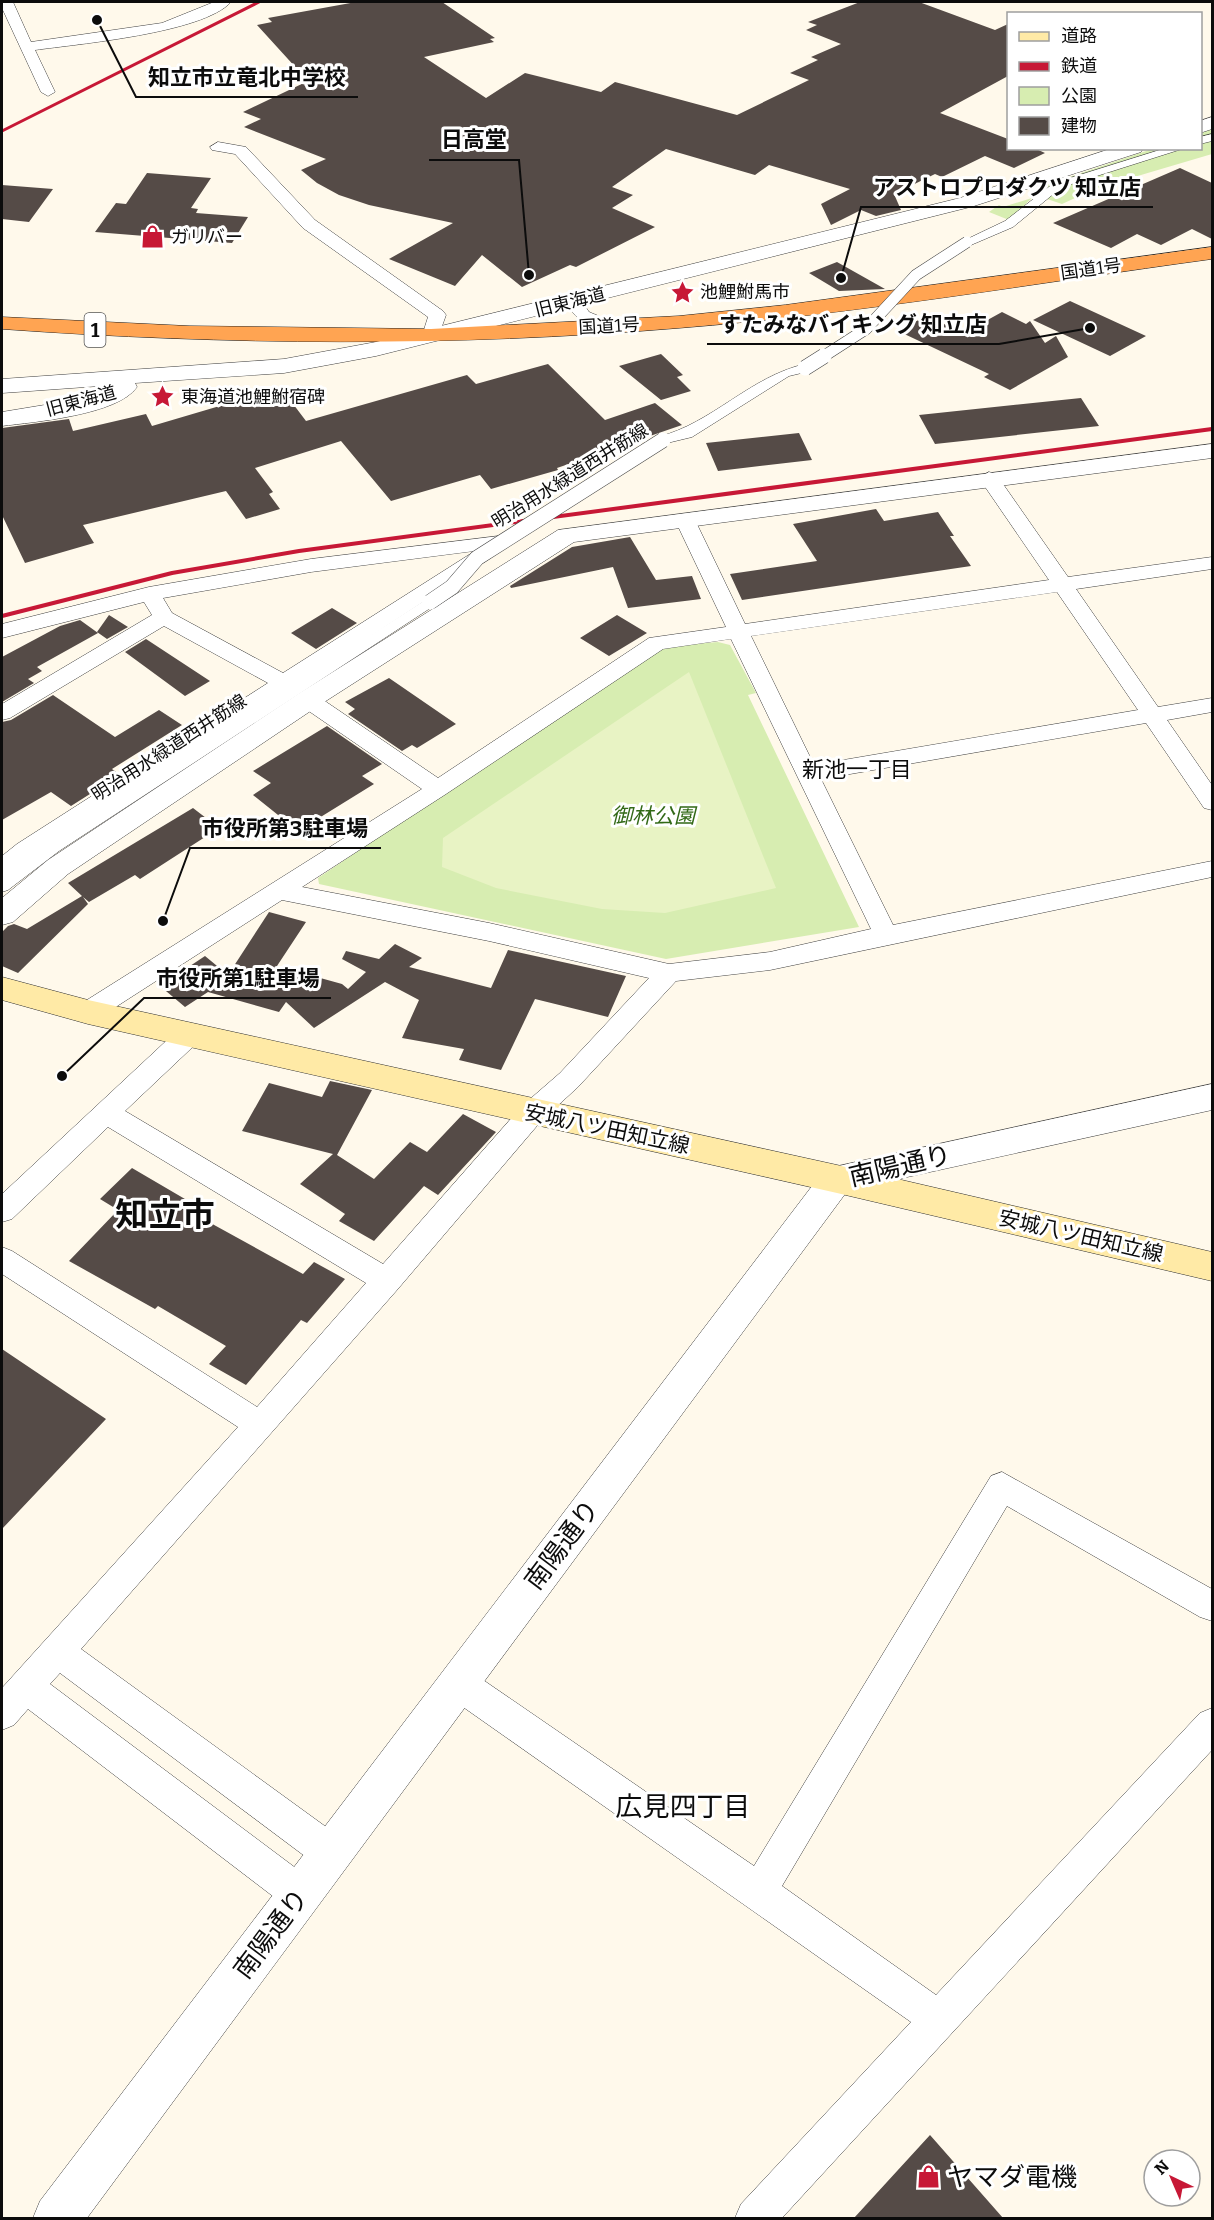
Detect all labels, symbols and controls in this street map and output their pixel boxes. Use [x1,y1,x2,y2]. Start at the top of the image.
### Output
legend [1007,12,1202,150]
text: 道路 [1061,25,1097,47]
text: 鉄道 [1061,55,1097,77]
callout: 知立市立竜北中学校 [136,57,358,97]
text: 知立市立竜北中学校 [148,64,346,91]
text: 公園 [1061,85,1097,107]
text: 建物 [1061,115,1097,137]
callout: 日高堂 [429,120,519,160]
text: 日高堂 [441,126,507,153]
callout: アストロプロダクツ 知立店 [861,167,1153,207]
text: アストロプロダクツ 知立店 [873,174,1141,201]
shop icon: ガリバー [140,224,166,250]
place label: ガリバー [171,226,243,248]
street label: 国道1号 [1059,254,1123,284]
place icon: 池鯉鮒馬市 [669,279,695,305]
place label: 池鯉鮒馬市 [700,281,790,303]
street label: 旧東海道 [532,283,608,321]
callout: すたみなバイキング 知立店 [707,304,999,344]
text: すたみなバイキング 知立店 [719,311,987,338]
road number: 1 [84,313,106,347]
street label: 国道1号 [578,313,640,339]
street label: 旧東海道 [43,381,119,421]
place icon: 東海道池鯉鮒宿碑 [150,384,176,410]
place label: 東海道池鯉鮒宿碑 [181,386,325,408]
street label: 明治用水緑道西井筋線 [488,419,652,533]
street label: 明治用水緑道西井筋線 [88,690,250,806]
district label: 新池一丁目 [802,756,912,783]
park label: 御林公園 [611,803,698,829]
callout: 市役所第3駐車場 [190,808,381,848]
text: 市役所第3駐車場 [202,815,368,842]
callout: 市役所第1駐車場 [144,958,331,998]
text: 市役所第1駐車場 [156,965,320,992]
street label: 安城八ツ田知立線 [522,1099,692,1159]
street label: 南陽通り [846,1139,954,1193]
district label: 知立市 [116,1195,215,1235]
street label: 安城八ツ田知立線 [996,1204,1166,1268]
street label: 南陽通り [518,1494,606,1596]
district label: 広見四丁目 [616,1791,751,1823]
street label: 南陽通り [227,1883,315,1985]
north arrow [1142,2148,1202,2208]
text: N [1151,2156,1173,2179]
place label: ヤマダ電機 [947,2162,1077,2193]
shop icon: ヤマダ電機 [916,2164,942,2190]

